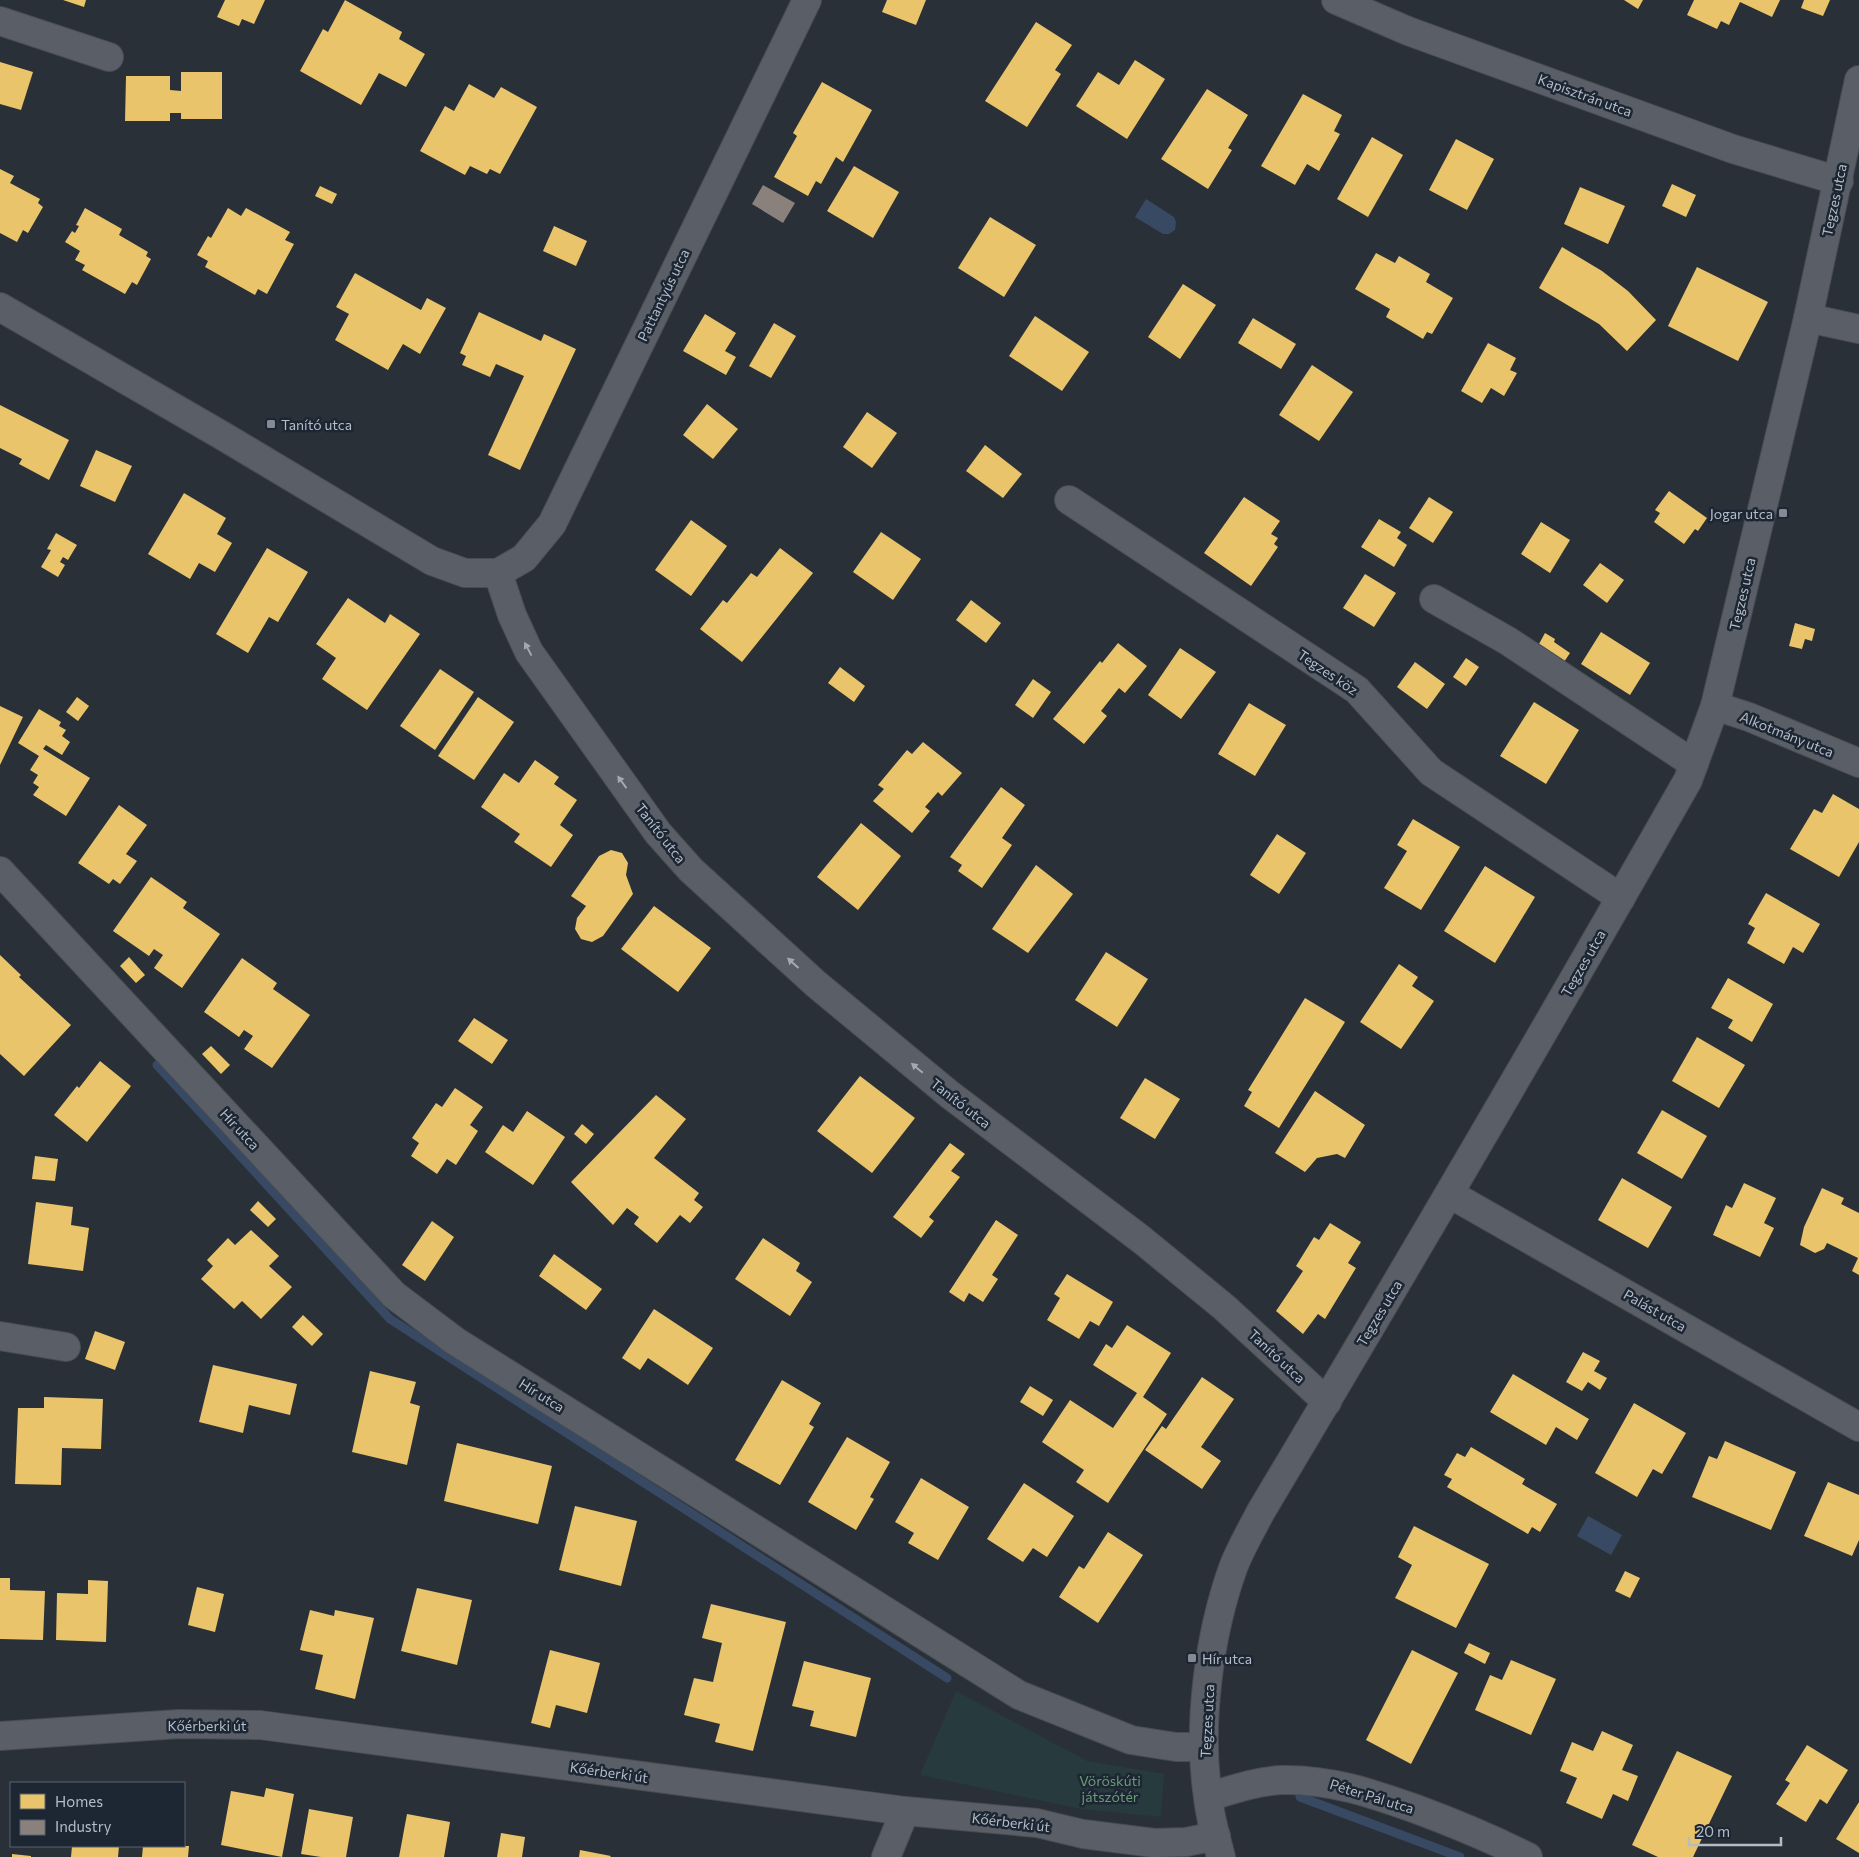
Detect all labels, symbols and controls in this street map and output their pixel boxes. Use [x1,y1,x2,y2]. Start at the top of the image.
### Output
street label: Kapisztrán utca [1536,70,1634,120]
street label: Tegzes utca [1818,162,1850,238]
street label: Pattantyús utca [633,246,693,344]
place label: Tanító utca [281,416,352,433]
marker: Tanító utca [265,418,277,430]
place label: Jogar utca [1710,505,1773,522]
marker: Jogar utca [1777,507,1789,519]
street label: Tegzes utca [1725,556,1759,632]
one-way arrow [524,642,532,656]
street label: Tegzes köz [1295,646,1361,698]
street label: Alkotmány utca [1738,707,1836,761]
one-way arrow [617,775,627,789]
street label: Tanító utca [632,800,690,866]
street label: Tegzes utca [1557,927,1609,999]
one-way arrow [787,957,799,969]
one-way arrow [910,1062,923,1073]
street label: Tanító utca [928,1074,994,1132]
street label: Hír utca [217,1105,263,1153]
street label: Tegzes utca [1353,1277,1405,1349]
street label: Palást utca [1621,1285,1689,1335]
street label: Tanító utca [1245,1326,1309,1386]
street label: Hír utca [516,1375,568,1415]
place label: Hír utca [1202,1650,1252,1667]
marker: Hír utca [1186,1652,1198,1664]
street label: Tegzes utca [1197,1684,1217,1758]
street label: Kőérberki út [168,1717,247,1734]
street label: Kőérberki út [569,1758,650,1786]
park label: Vöröskúti játszótér [1079,1772,1141,1805]
street label: Péter Pál utca [1328,1775,1416,1817]
legend [10,1782,185,1847]
text: Homes [55,1792,103,1810]
street label: Kőérberki út [971,1809,1051,1835]
scale bar [1689,1814,1782,1846]
text: Industry [55,1817,112,1835]
text: 20 m [1696,1822,1730,1840]

